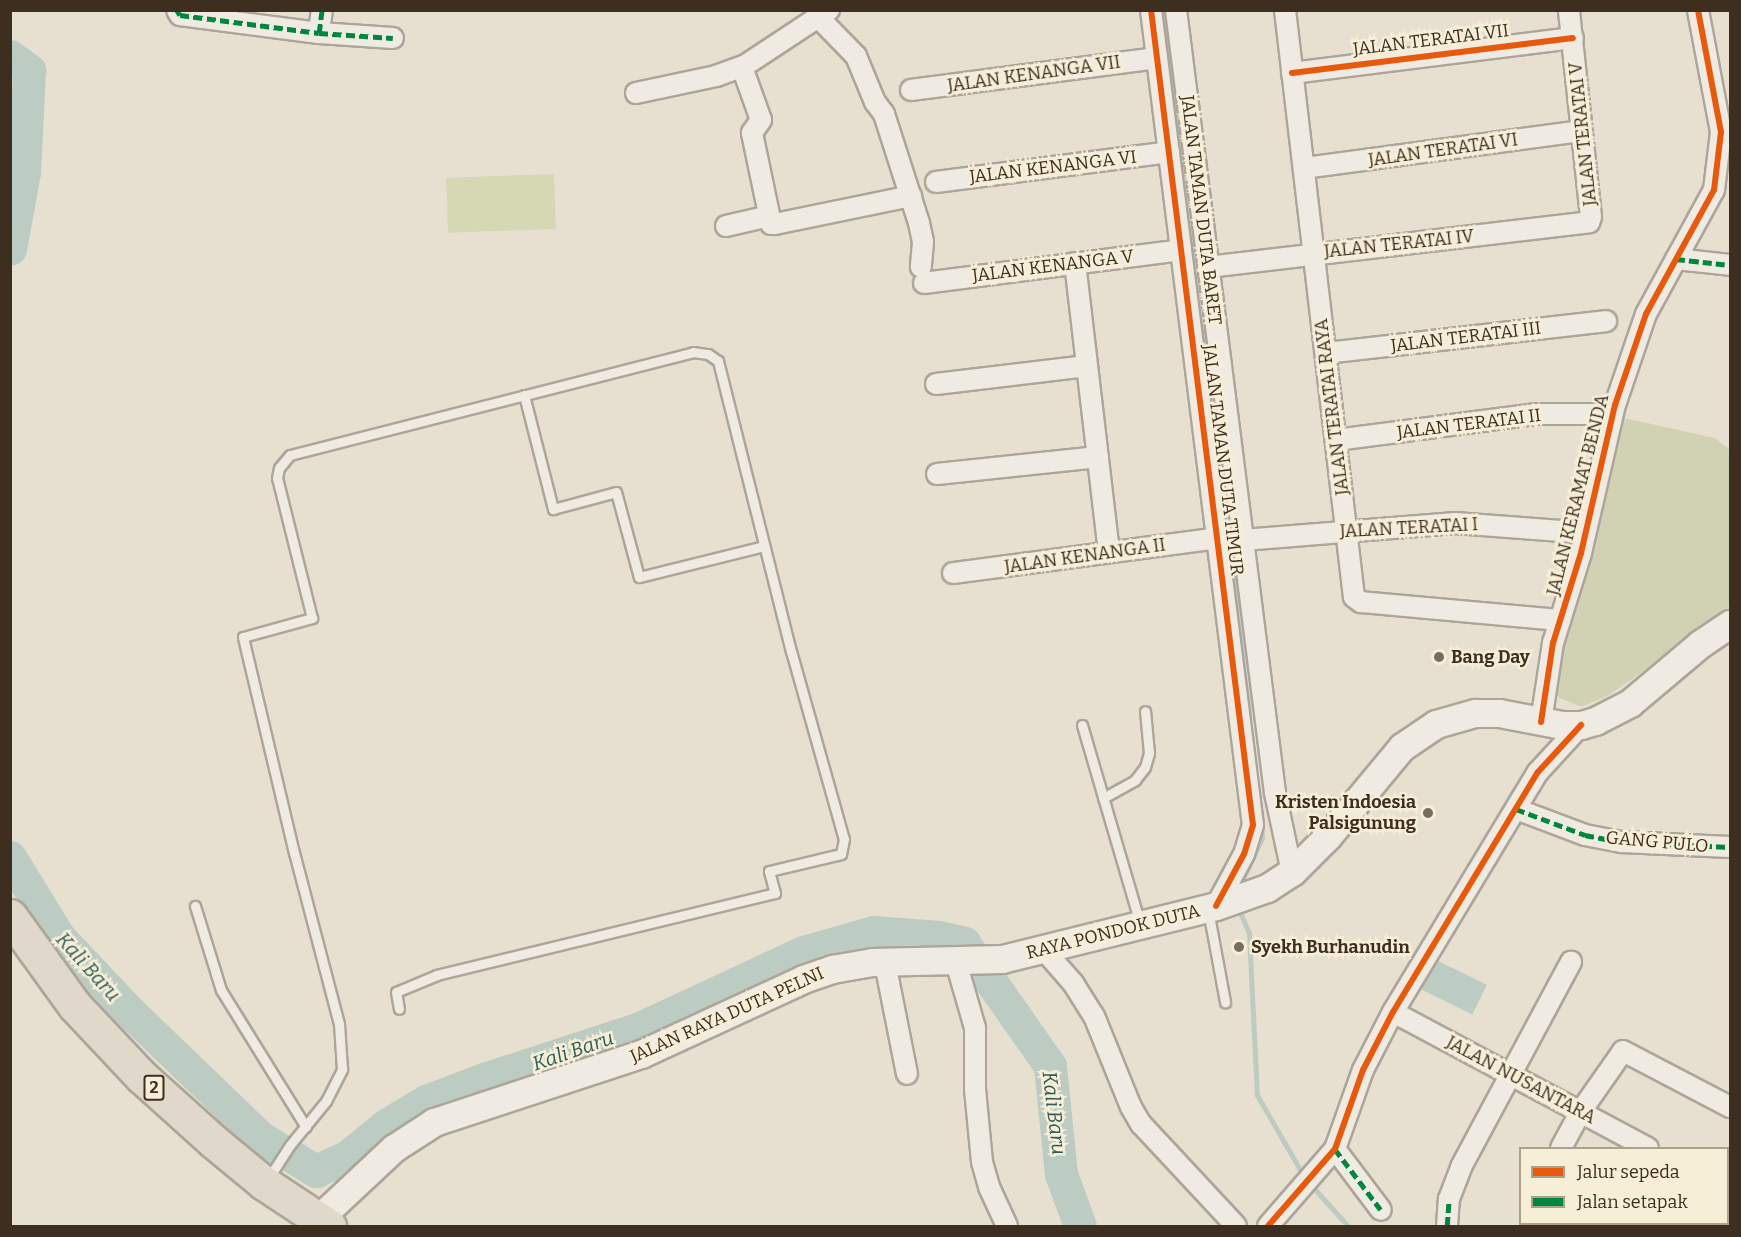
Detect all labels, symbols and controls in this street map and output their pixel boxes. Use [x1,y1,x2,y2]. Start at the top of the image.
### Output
street label: JALAN TERATAI VII [1352,20,1510,60]
street label: JALAN KENANGA VII [946,51,1122,97]
street label: JALAN TERATAI V [1565,61,1601,207]
street label: JALAN TAMAN DUTA BARET [1176,94,1226,326]
street label: JALAN TERATAI VI [1367,129,1519,171]
street label: JALAN KENANGA VI [968,146,1138,188]
street label: JALAN TERATAI IV [1323,225,1475,263]
street label: JALAN KENANGA V [971,245,1135,287]
street label: JALAN TERATAI RAYA [1310,317,1354,497]
street label: JALAN TERATAI III [1390,317,1542,357]
street label: JALAN TAMAN DUTA TIMUR [1198,343,1248,577]
street label: JALAN KERAMAT BENDA [1543,392,1613,598]
street label: JALAN TERATAI II [1396,404,1542,444]
street label: JALAN TERATAI I [1339,514,1479,542]
street label: JALAN KENANGA II [1003,534,1167,578]
place label: Bang Day [1451,646,1530,668]
marker: Bang Day [1432,650,1446,664]
place label: Kristen Indoesia Palsigunung [1275,792,1416,834]
marker: Kristen Indoesia Palsigunung [1421,806,1435,820]
street label: GANG PULO [1605,827,1709,857]
street label: RAYA PONDOK DUTA [1024,900,1202,964]
water label: Kali Baru [51,928,125,1006]
place label: Syekh Burhanudin [1251,936,1410,958]
marker: Syekh Burhanudin [1232,940,1246,954]
street label: JALAN RAYA DUTA PELNI [627,962,827,1068]
water label: Kali Baru [529,1026,617,1076]
street label: JALAN NUSANTARA [1442,1031,1600,1129]
water label: Kali Baru [1037,1070,1071,1156]
road number: 2 [142,1075,166,1101]
legend [1519,1147,1729,1225]
text: Jalur sepeda [1577,1161,1680,1183]
text: Jalan setapak [1577,1191,1688,1213]

